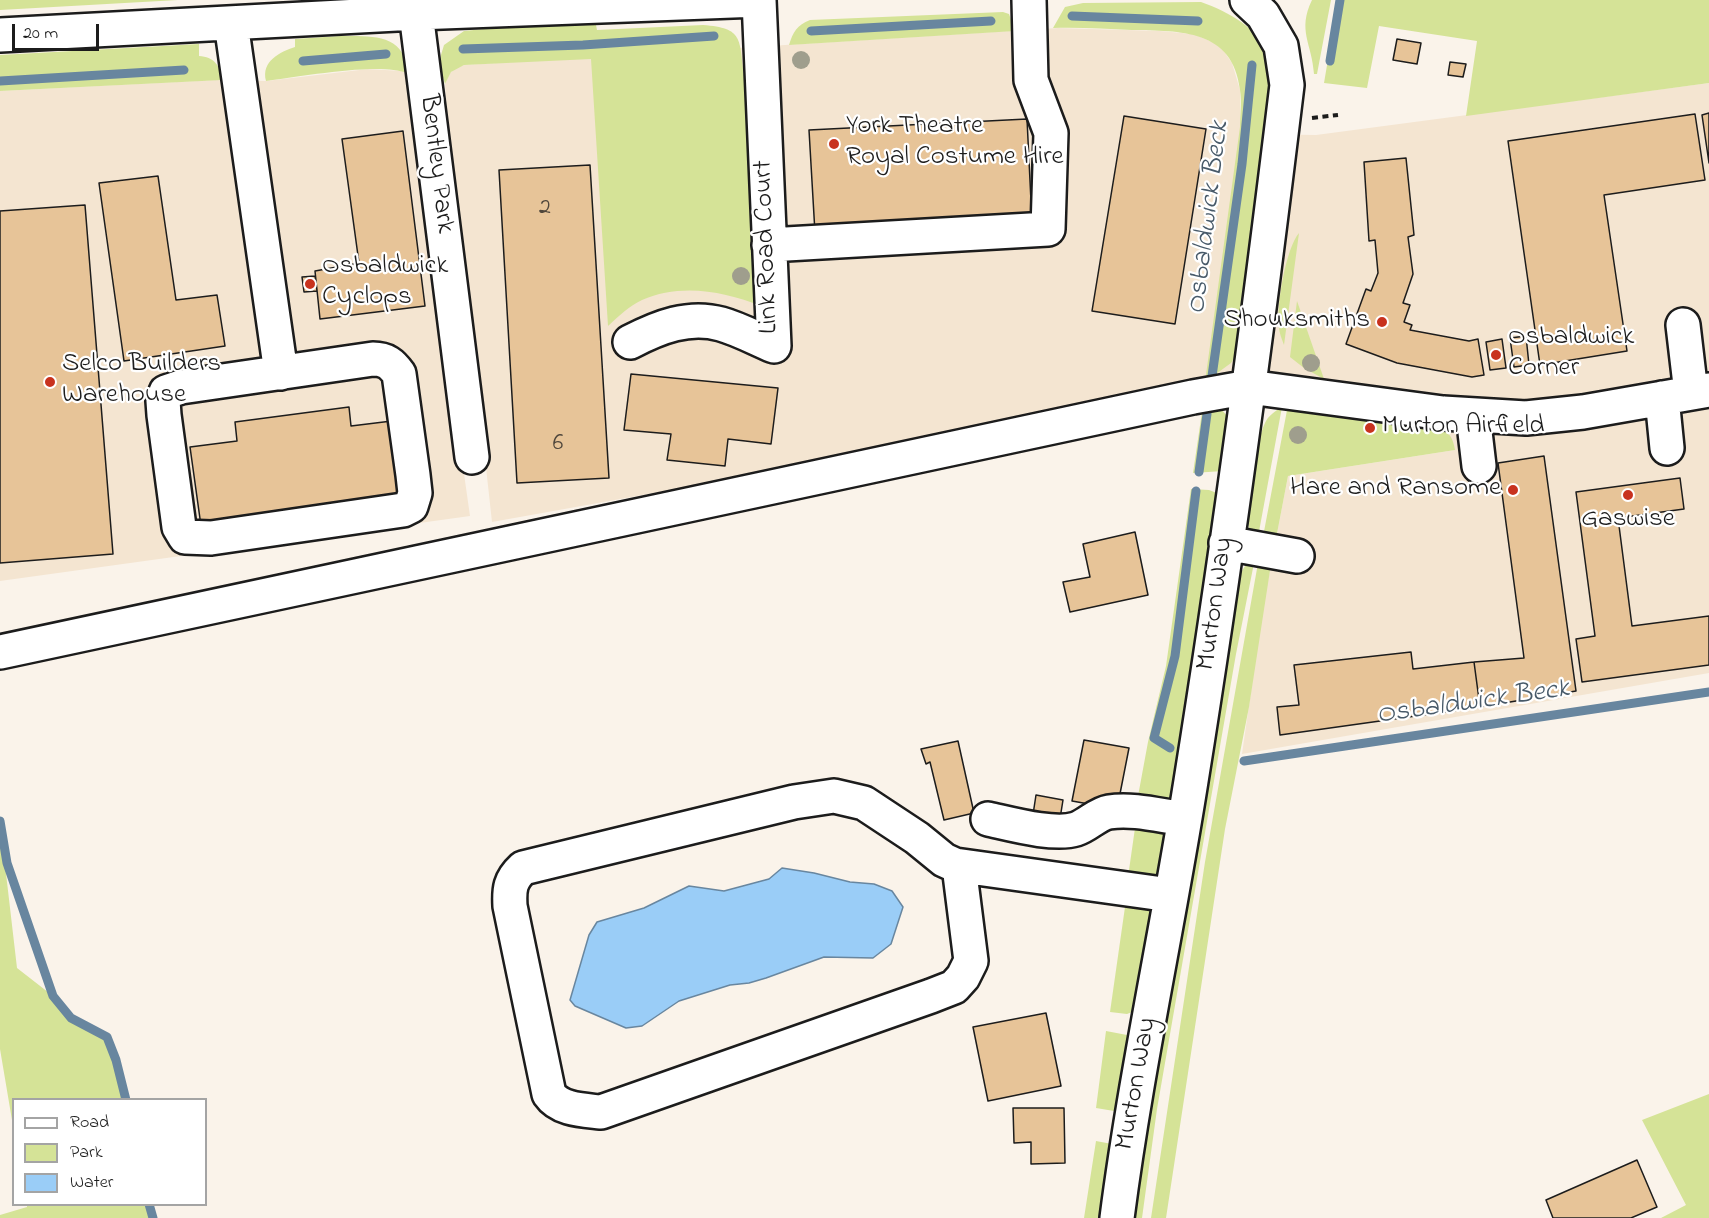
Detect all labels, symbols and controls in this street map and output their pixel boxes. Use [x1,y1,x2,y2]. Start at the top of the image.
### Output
scale bar [15,12,102,50]
text: 20 m [23,21,58,47]
street label: Bentley Park [410,93,460,235]
place label: York Theatre Royal Costume Hire [846,112,1064,175]
water label: Osbaldwick Beck [1181,120,1239,316]
marker: York Theatre Royal Costume Hire [827,137,841,151]
street label: Link Road Court [749,160,787,334]
house number: 2 [539,195,551,223]
place label: Osbaldwick Cyclops [322,252,448,315]
marker: Osbaldwick Cyclops [303,277,317,291]
place label: Shouksmiths [1223,306,1370,338]
marker: Shouksmiths [1375,315,1389,329]
place label: Osbaldwick Corner [1508,323,1634,386]
marker: Osbaldwick Corner [1489,348,1503,362]
place label: Selco Builders Warehouse [62,350,221,413]
marker: Selco Builders Warehouse [43,375,57,389]
place label: Murton Airfield [1382,412,1544,444]
marker: Murton Airfield [1363,421,1377,435]
house number: 6 [553,431,563,459]
place label: Hare and Ransome [1290,474,1501,506]
marker: Hare and Ransome [1506,483,1520,497]
marker: Gaswise [1621,488,1635,502]
place label: Gaswise [1581,505,1675,537]
street label: Murton Way [1192,535,1242,673]
water label: Osbaldwick Beck [1375,674,1571,734]
street label: Murton Way [1110,1015,1166,1153]
legend [12,1098,207,1206]
text: Road [70,1110,109,1136]
text: Park [70,1140,103,1166]
text: Water [70,1170,113,1196]

